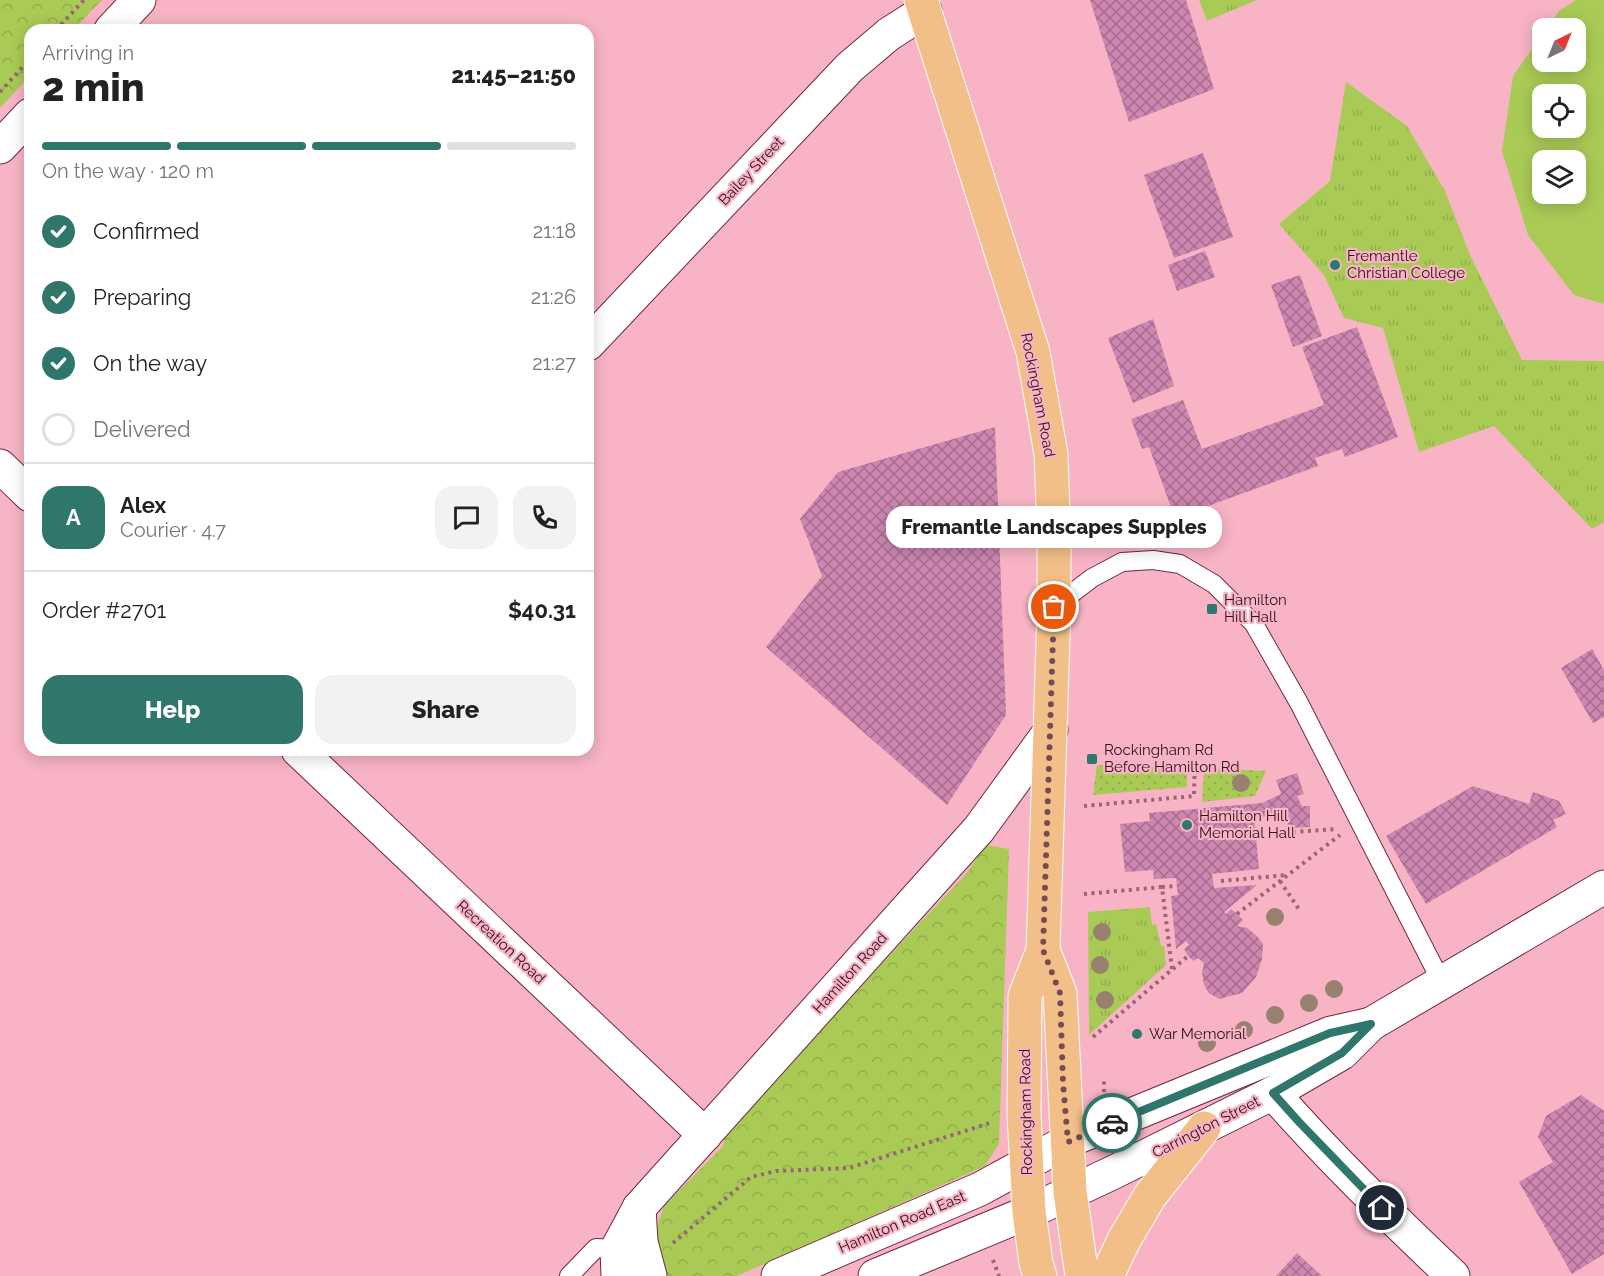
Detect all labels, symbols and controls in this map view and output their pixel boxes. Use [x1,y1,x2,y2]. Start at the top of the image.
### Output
north arrow [1532,18,1586,72]
map controls [1532,18,1586,204]
text: Arriving in [42,41,134,65]
text: 21:45–21:50 [451,62,576,88]
text: 2 min [42,64,145,110]
button: locate [1532,84,1586,138]
street label: Bailey Street [715,133,787,209]
button: layers [1532,150,1586,204]
text: On the way · 120 m [42,159,214,183]
icon: check [42,215,75,248]
text: Confirmed [93,218,200,244]
text: 21:18 [533,219,576,243]
place label: Fremantle Christian College [1347,247,1465,282]
marker: Fremantle Christian College [1328,258,1342,272]
icon: check [42,281,75,314]
text: Preparing [93,284,191,310]
text: 21:26 [531,285,576,309]
street label: Rockingham Road [1017,331,1059,459]
icon: check [42,347,75,380]
text: On the way [93,350,207,376]
text: 21:27 [532,351,576,375]
text: Delivered [93,416,191,442]
button: chat [435,486,498,549]
button: phone [513,486,576,549]
text: Alex [120,492,166,518]
text: A [66,504,81,530]
callout: Fremantle Landscapes Supples [886,505,1222,547]
text: Fremantle Landscapes Supples [901,515,1207,539]
text: Courier · 4.7 [120,518,226,542]
pin [1028,581,1079,632]
icon: bag [1037,590,1070,623]
place label: Hamilton Hill Hall [1224,591,1287,626]
text: Order #2701 [42,597,166,623]
text: $40.31 [508,597,576,623]
marker: Hamilton Hill Hall [1205,602,1219,616]
button: Help [42,675,303,744]
button: Share [315,675,576,744]
place label: Rockingham Rd Before Hamilton Rd [1104,741,1240,776]
marker: Rockingham Rd Before Hamilton Rd [1085,752,1099,766]
place label: Hamilton Hill Memorial Hall [1199,807,1296,842]
marker: Hamilton Hill Memorial Hall [1180,818,1194,832]
street label: Recreation Road [453,896,549,988]
street label: Hamilton Road [809,929,891,1017]
place label: War Memorial [1149,1025,1247,1043]
marker: War Memorial [1130,1027,1144,1041]
street label: Rockingham Road [1016,1049,1036,1175]
street label: Carrington Street [1149,1092,1263,1162]
courier [1082,1093,1142,1153]
icon: car [1096,1107,1129,1140]
pin [1356,1182,1407,1233]
street label: Hamilton Road East [836,1187,968,1257]
icon: home [1365,1191,1398,1224]

